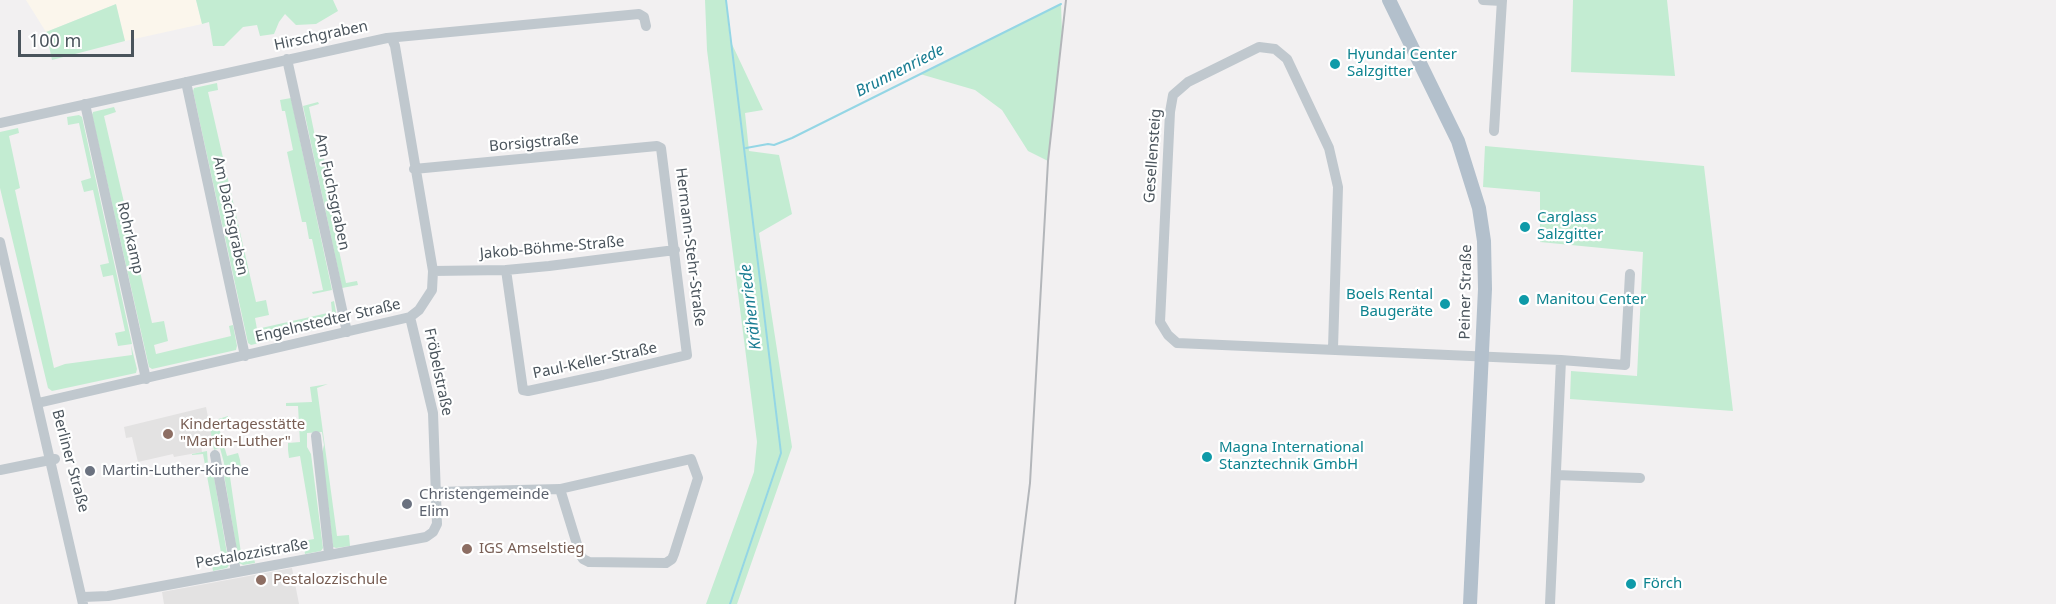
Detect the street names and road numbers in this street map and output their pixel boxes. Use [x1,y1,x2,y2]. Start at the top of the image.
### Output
street label: Hirschgraben [273,17,369,55]
street label: Gesellensteig [1141,108,1165,204]
street label: Borsigstraße [488,130,580,156]
street label: Am Fuchsgraben [311,132,353,252]
street label: Am Dachsgraben [209,155,251,277]
street label: Hermann-Stehr-Straße [671,167,709,327]
street label: Rohrkamp [113,200,147,276]
street label: Jakob-Böhme-Straße [479,233,625,263]
street label: Peiner Straße [1456,244,1476,340]
street label: Engelnstedter Straße [254,296,402,346]
street label: Fröbelstraße [420,327,456,417]
street label: Paul-Keller-Straße [531,339,659,383]
street label: Berliner Straße [48,408,92,514]
street label: Pestalozzistraße [194,535,310,573]

